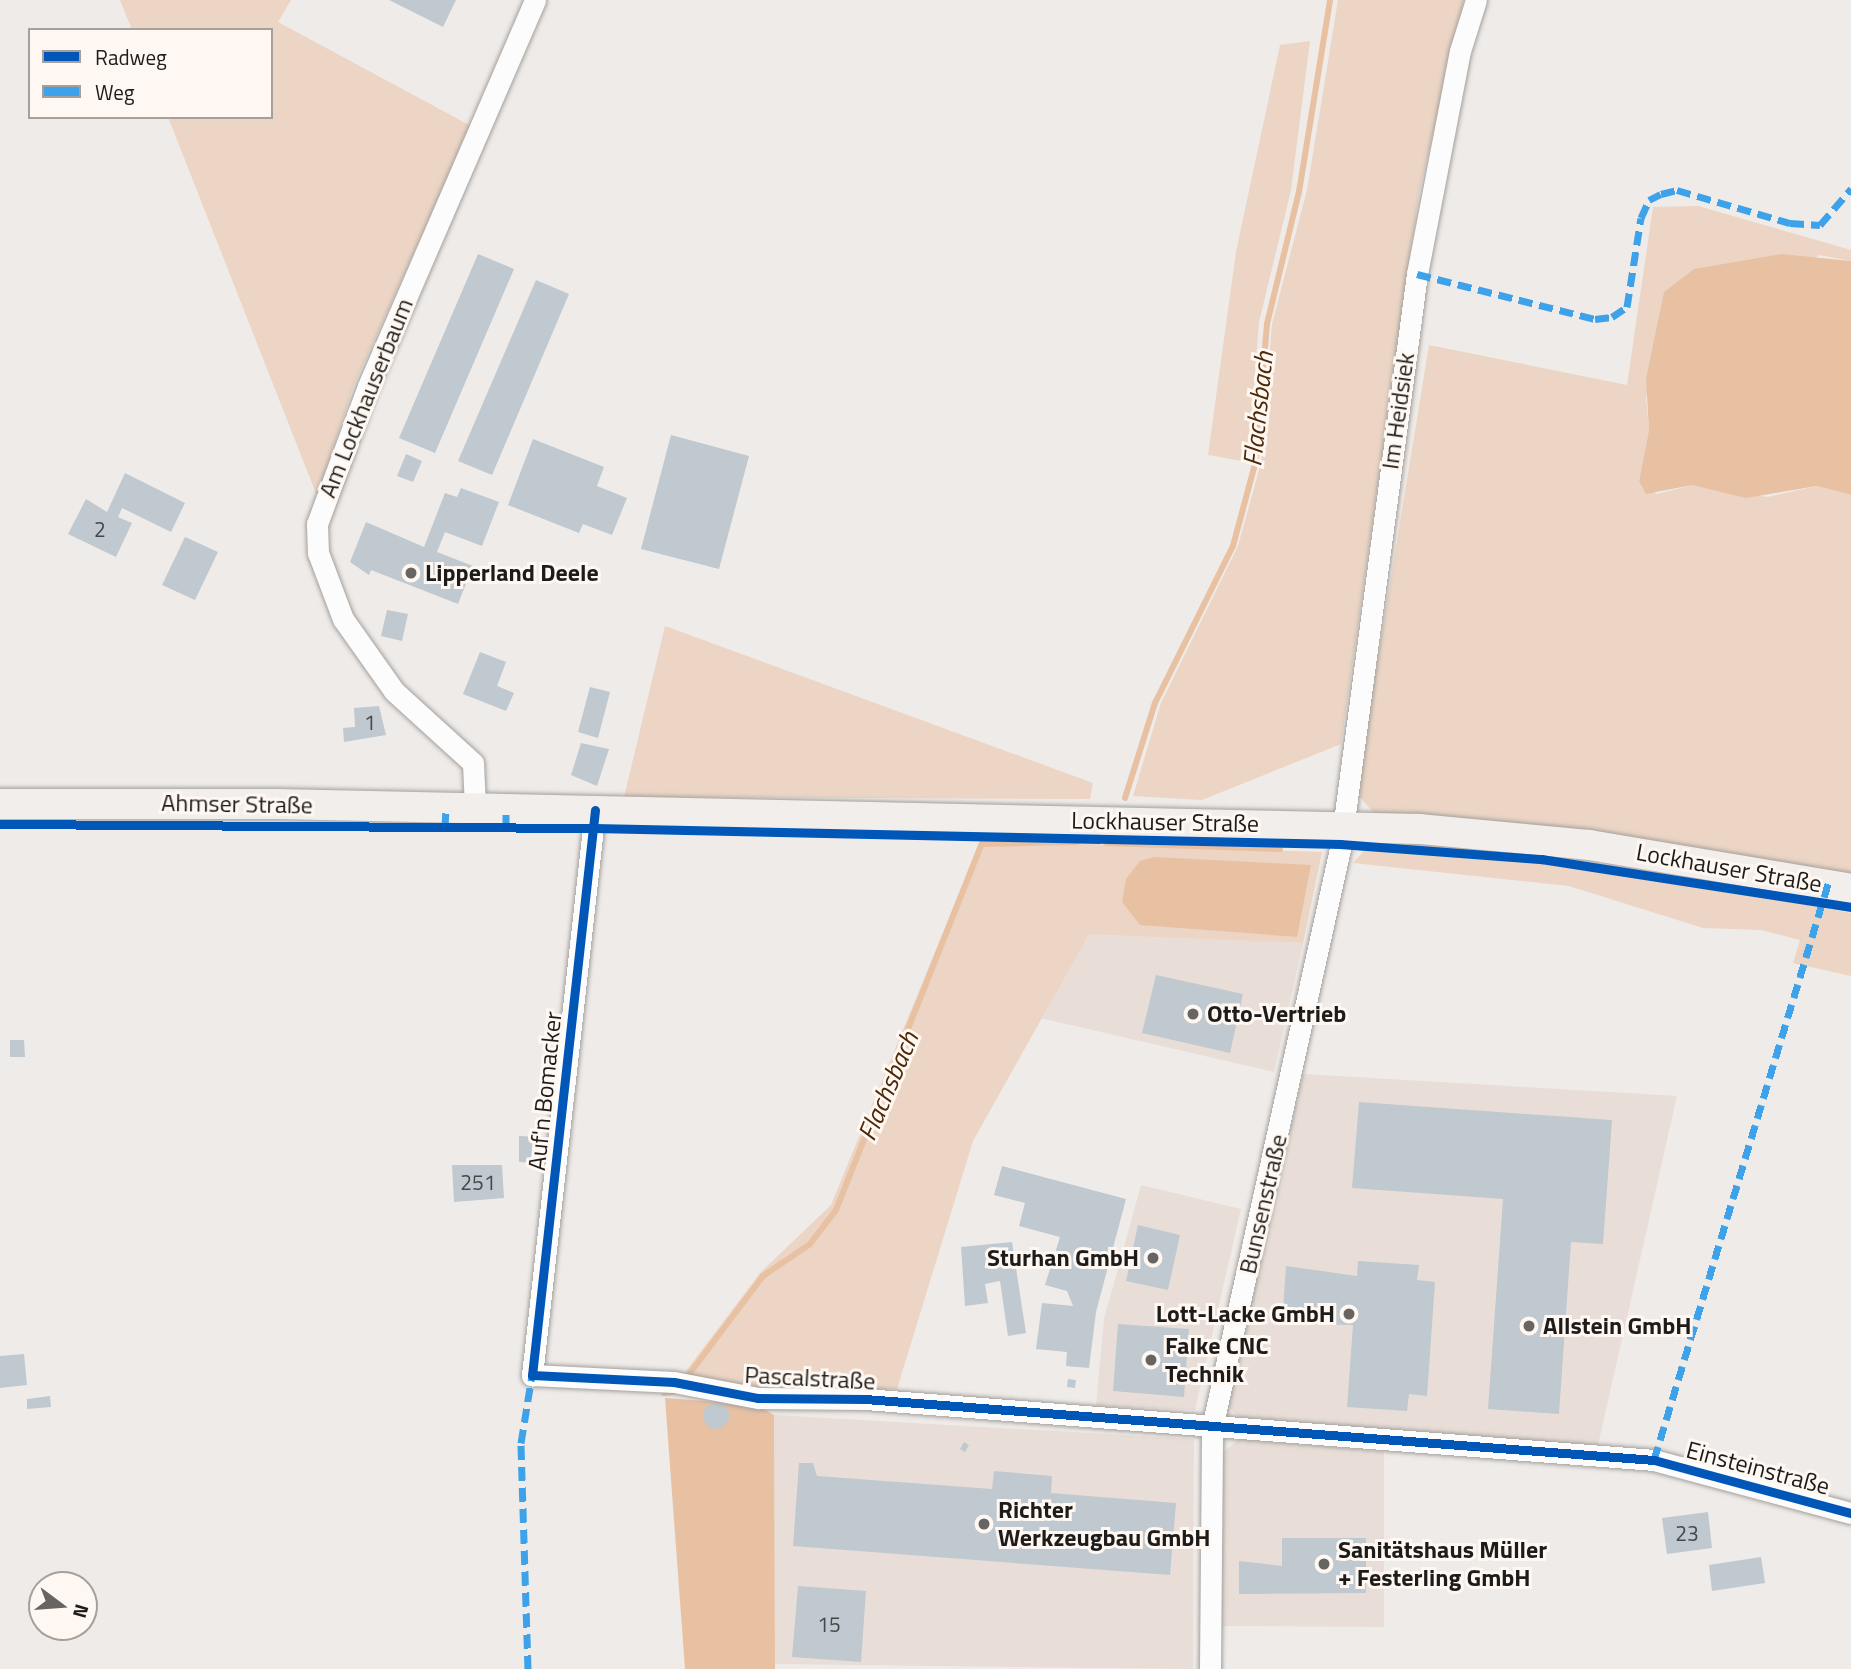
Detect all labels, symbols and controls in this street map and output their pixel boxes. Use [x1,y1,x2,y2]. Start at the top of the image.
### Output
legend [28,28,273,119]
text: Radweg [95,41,167,73]
text: Weg [95,76,135,108]
street label: Am Lockhauserbaum [313,294,419,502]
water label: Flachsbach [1236,350,1280,468]
street label: Im Heidsiek [1376,351,1420,471]
house number: 2 [94,516,106,542]
place label: Lipperland Deele [425,559,599,587]
marker: Lipperland Deele [403,565,419,581]
house number: 1 [364,709,376,735]
street label: Ahmser Straße [161,788,313,820]
street label: Lockhauser Straße [1071,806,1259,838]
street label: Lockhauser Straße [1634,837,1824,899]
place label: Otto-Vertrieb [1207,1000,1346,1028]
marker: Otto-Vertrieb [1185,1006,1201,1022]
street label: Auf'n Bomacker [522,1010,568,1172]
water label: Flachsbach [851,1027,925,1145]
street label: Bunsenstraße [1233,1131,1293,1277]
house number: 251 [460,1169,496,1195]
place label: Sturhan GmbH [987,1244,1139,1272]
marker: Sturhan GmbH [1145,1250,1161,1266]
place label: Lott-Lacke GmbH [1156,1300,1335,1328]
marker: Lott-Lacke GmbH [1341,1306,1357,1322]
place label: Allstein GmbH [1543,1312,1691,1340]
marker: Allstein GmbH [1521,1318,1537,1334]
place label: Falke CNC Technik [1165,1332,1268,1388]
marker: Falke CNC Technik [1143,1352,1159,1368]
street label: Pascalstraße [744,1360,876,1396]
street label: Einsteinstraße [1683,1435,1833,1501]
place label: Richter Werkzeugbau GmbH [998,1496,1210,1552]
marker: Richter Werkzeugbau GmbH [976,1516,992,1532]
house number: 23 [1675,1520,1699,1546]
place label: Sanitätshaus Müller + Festerling GmbH [1338,1536,1547,1592]
marker: Sanitätshaus Müller + Festerling GmbH [1316,1556,1332,1572]
north arrow [28,1571,98,1641]
text: N [66,1601,98,1622]
house number: 15 [817,1611,841,1637]

